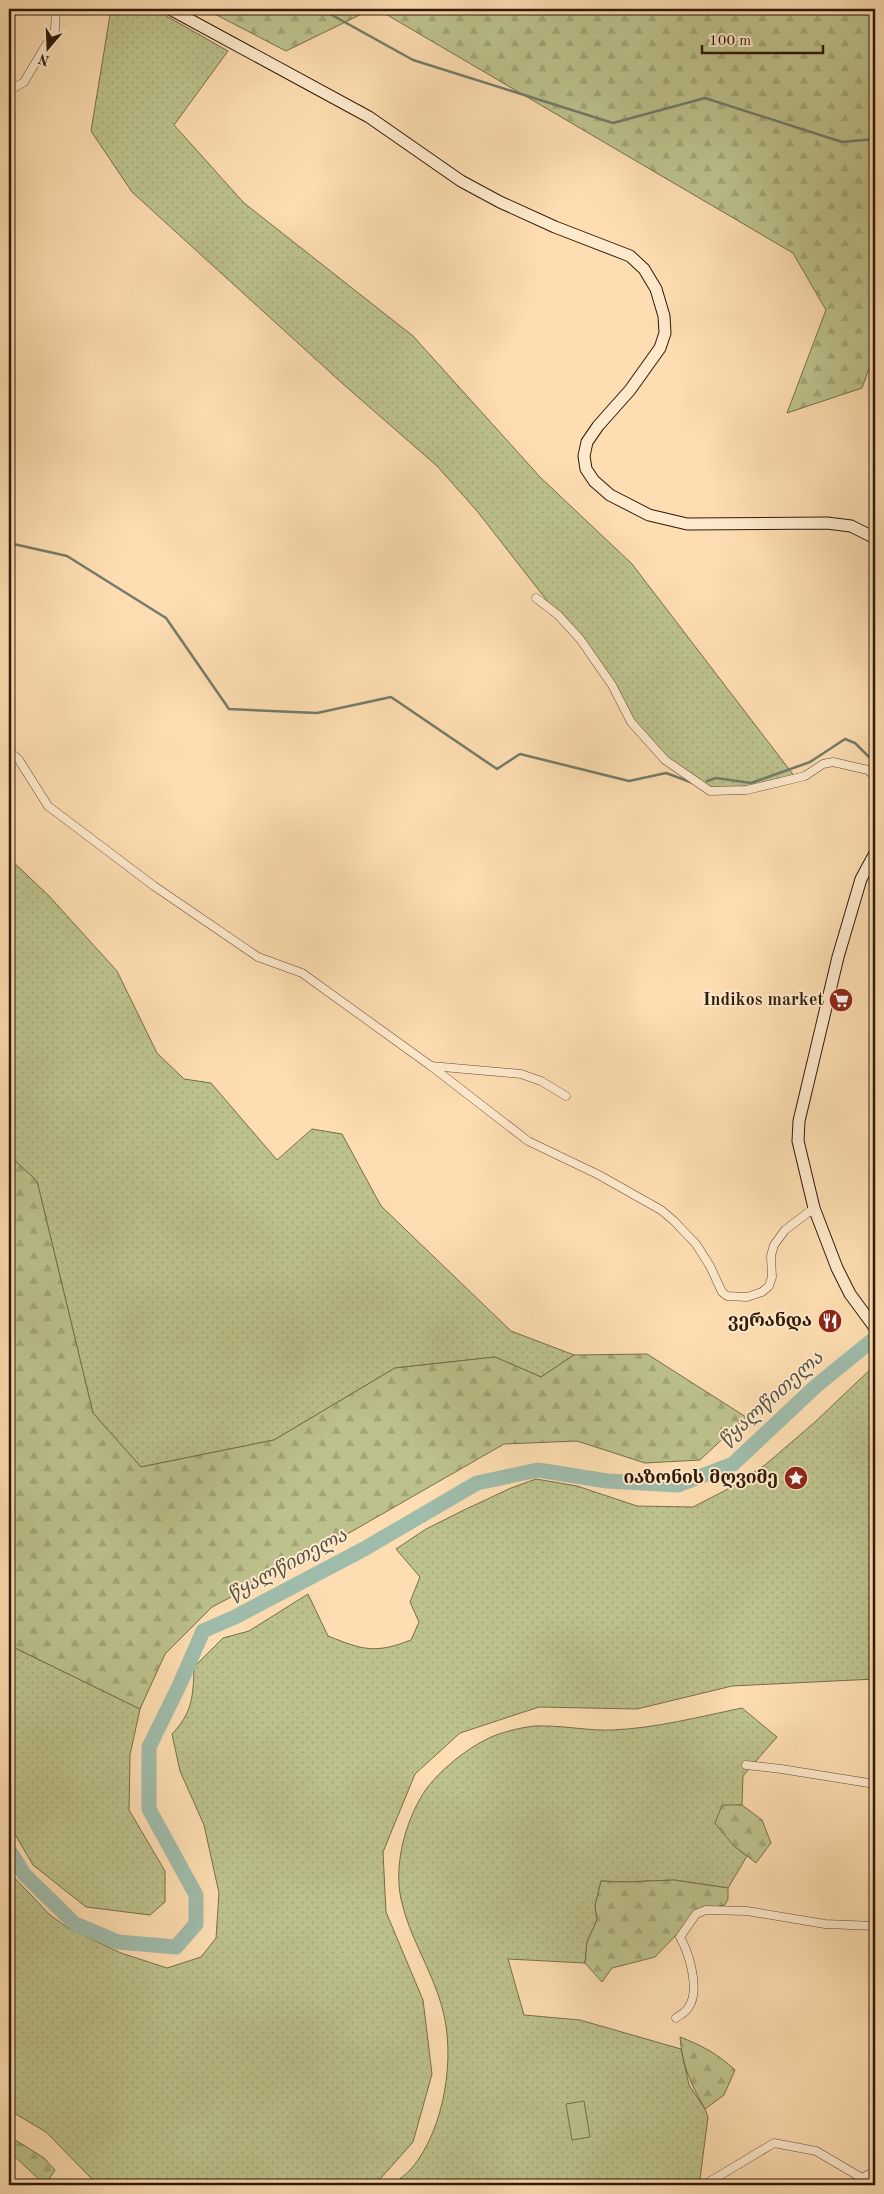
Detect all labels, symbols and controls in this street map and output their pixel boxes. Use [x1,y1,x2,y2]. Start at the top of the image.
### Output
north arrow [22,22,72,72]
scale bar [702,22,823,54]
text: 100 m [709,34,751,49]
text: N [36,51,51,68]
supermarket icon: Indikos market [828,987,854,1013]
place label: Indikos market [703,991,824,1009]
restaurant icon: ვერანდა [817,1308,843,1334]
place label: ვერანდა [728,1311,812,1331]
water label: წყალწითელა [716,1348,828,1451]
place icon: იაზონის მღვიმე [783,1465,809,1491]
place label: იაზონის მღვიმე [623,1468,778,1488]
water label: წყალწითელა [225,1525,351,1605]

